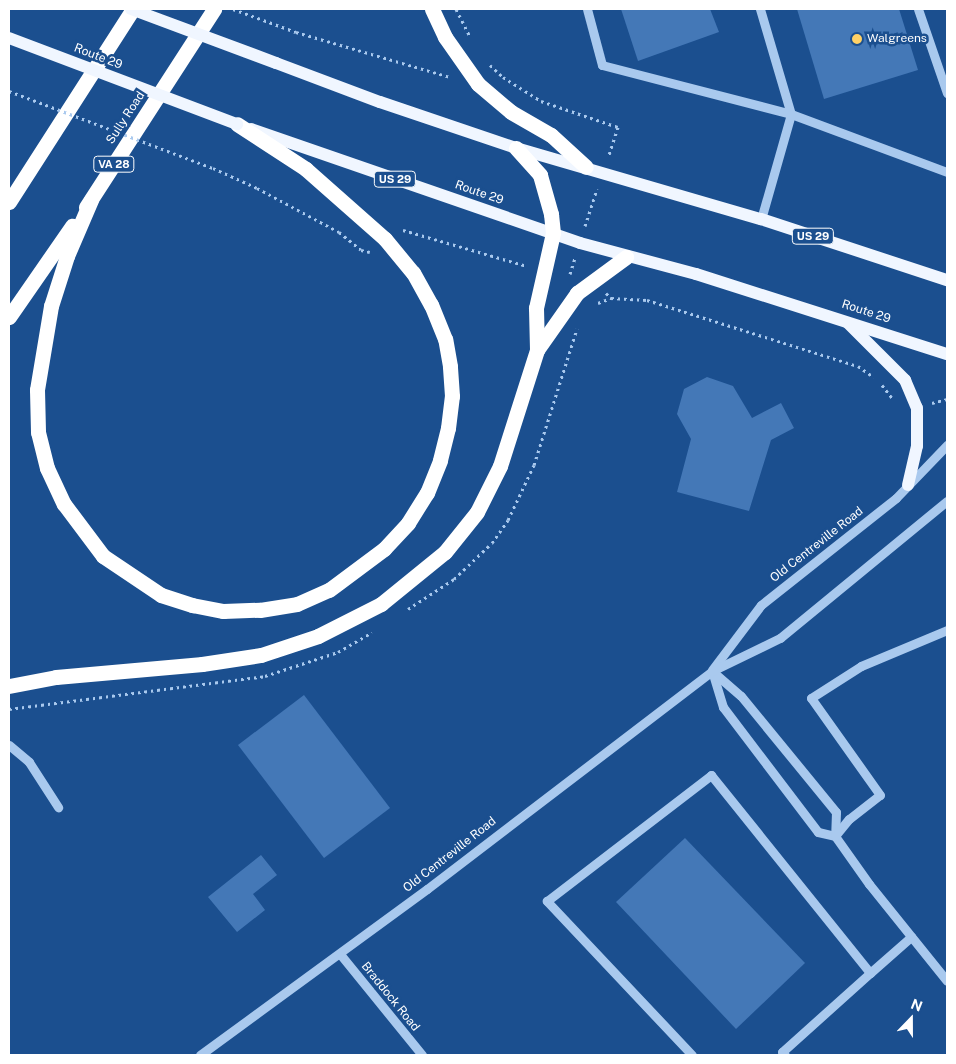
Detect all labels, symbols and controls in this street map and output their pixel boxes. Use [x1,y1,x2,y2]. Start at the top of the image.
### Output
place label: Walgreens [867,32,927,46]
marker: Walgreens [851,33,863,45]
street label: Route 29 [72,41,124,73]
street label: Sully Road [104,89,148,147]
road number: VA 28 [93,156,135,172]
road number: US 29 [374,170,416,188]
street label: Route 29 [453,178,505,208]
road number: US 29 [792,228,834,245]
street label: Route 29 [840,297,892,327]
street label: Old Centreville Road [768,504,866,586]
street label: Old Centreville Road [401,814,499,896]
street label: Braddock Road [358,960,422,1034]
north arrow [886,994,936,1044]
text: N [909,996,925,1015]

